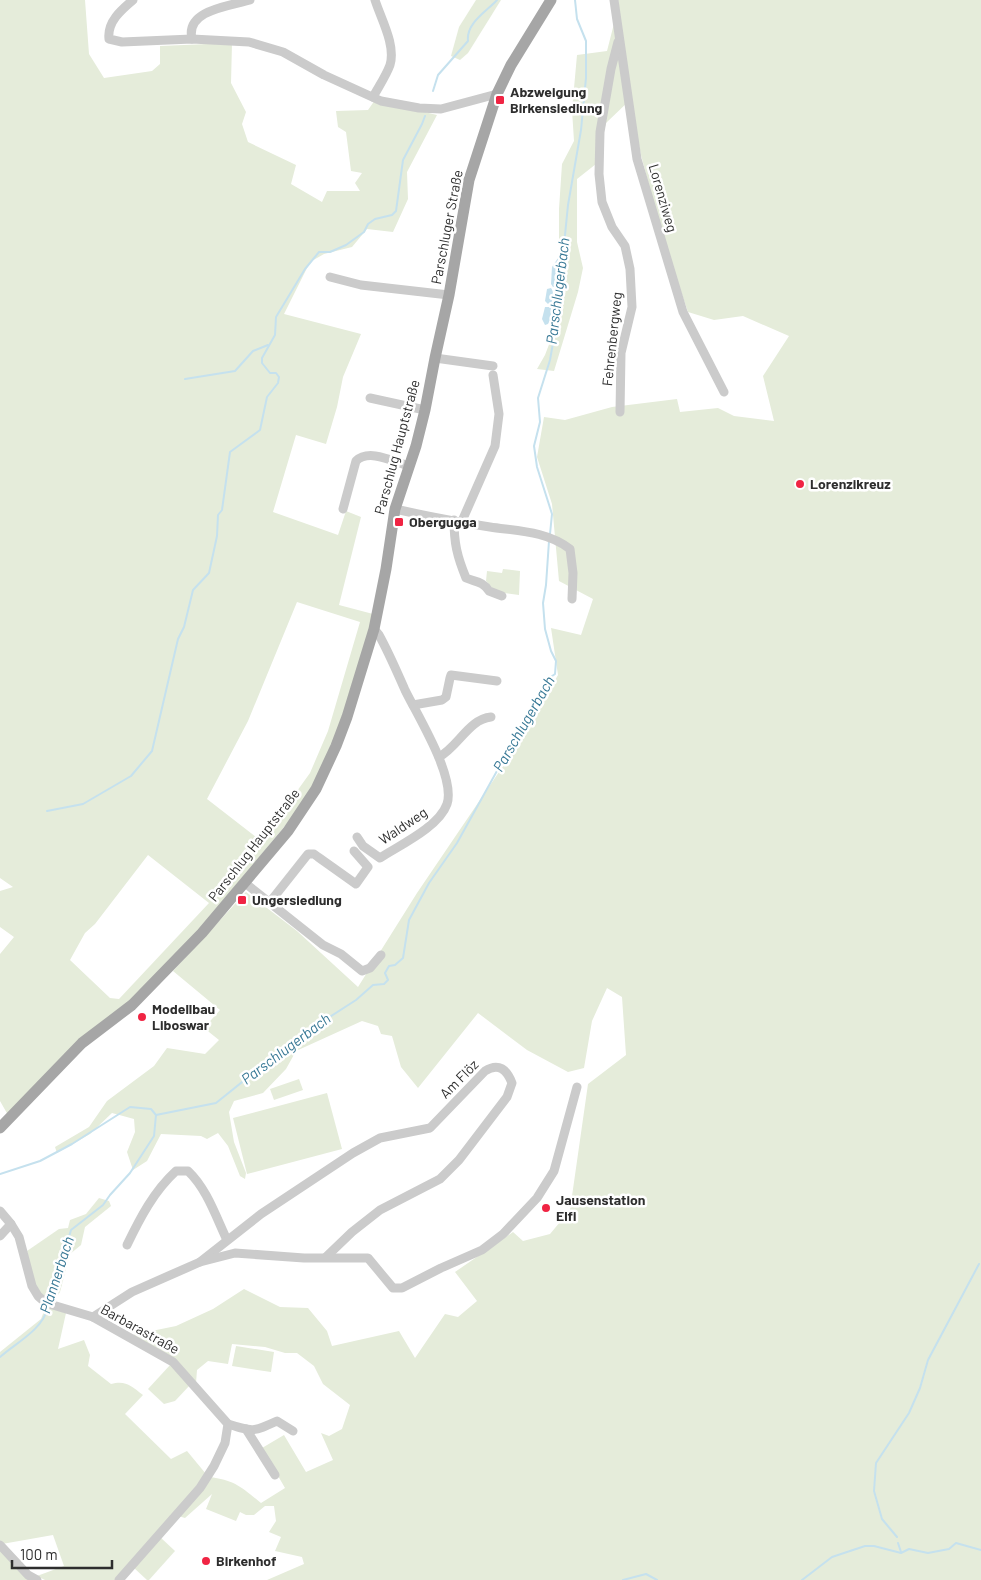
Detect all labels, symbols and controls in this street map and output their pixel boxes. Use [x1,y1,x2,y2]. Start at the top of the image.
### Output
place label: Abzweigung Birkensiedlung [510,83,603,116]
marker: Abzweigung Birkensiedlung [494,94,506,106]
street label: Lorenziweg [646,162,681,234]
street label: Parschluger Straße [427,168,466,286]
water label: Parschlugerbach [542,236,572,345]
street label: Fehrenbergweg [598,291,625,387]
street label: Parschlug Hauptstraße [370,378,423,516]
place label: Lorenzikreuz [810,475,891,492]
marker: Lorenzikreuz [794,478,806,490]
place label: Obergugga [409,513,477,530]
marker: Obergugga [393,516,405,528]
water label: Parschlugerbach [489,672,558,774]
street label: Parschlug Hauptstraße [204,785,303,905]
street label: Waldweg [375,803,430,848]
place label: Ungersiedlung [252,891,342,908]
marker: Ungersiedlung [236,894,248,906]
place label: Modellbau Liboswar [152,1000,215,1033]
water label: Parschlugerbach [237,1009,334,1088]
marker: Modellbau Liboswar [136,1011,148,1023]
street label: Am Flöz [436,1056,482,1102]
place label: Jausenstation Elfi [556,1191,645,1224]
marker: Jausenstation Elfi [540,1202,552,1214]
water label: Plannerbach [35,1234,77,1315]
street label: Barbarastraße [98,1300,183,1357]
scale bar [12,1538,112,1570]
text: 100 m [20,1545,58,1563]
place label: Birkenhof [216,1552,276,1569]
marker: Birkenhof [200,1555,212,1567]

